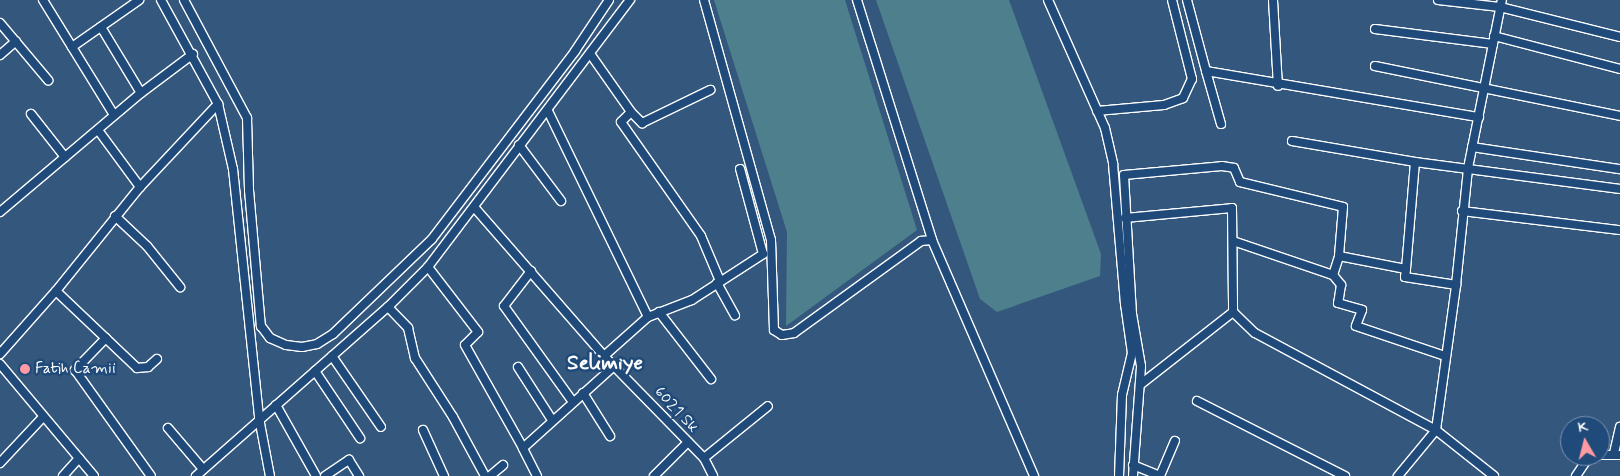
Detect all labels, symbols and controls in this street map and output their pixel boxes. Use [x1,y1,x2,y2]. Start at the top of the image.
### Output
district label: Selimiye [567,350,643,376]
place label: Fatih Camii [35,359,116,379]
marker: Fatih Camii [19,363,31,375]
street label: 6021 Sk [650,383,702,437]
north arrow [1560,416,1610,466]
text: K [1577,418,1589,437]

